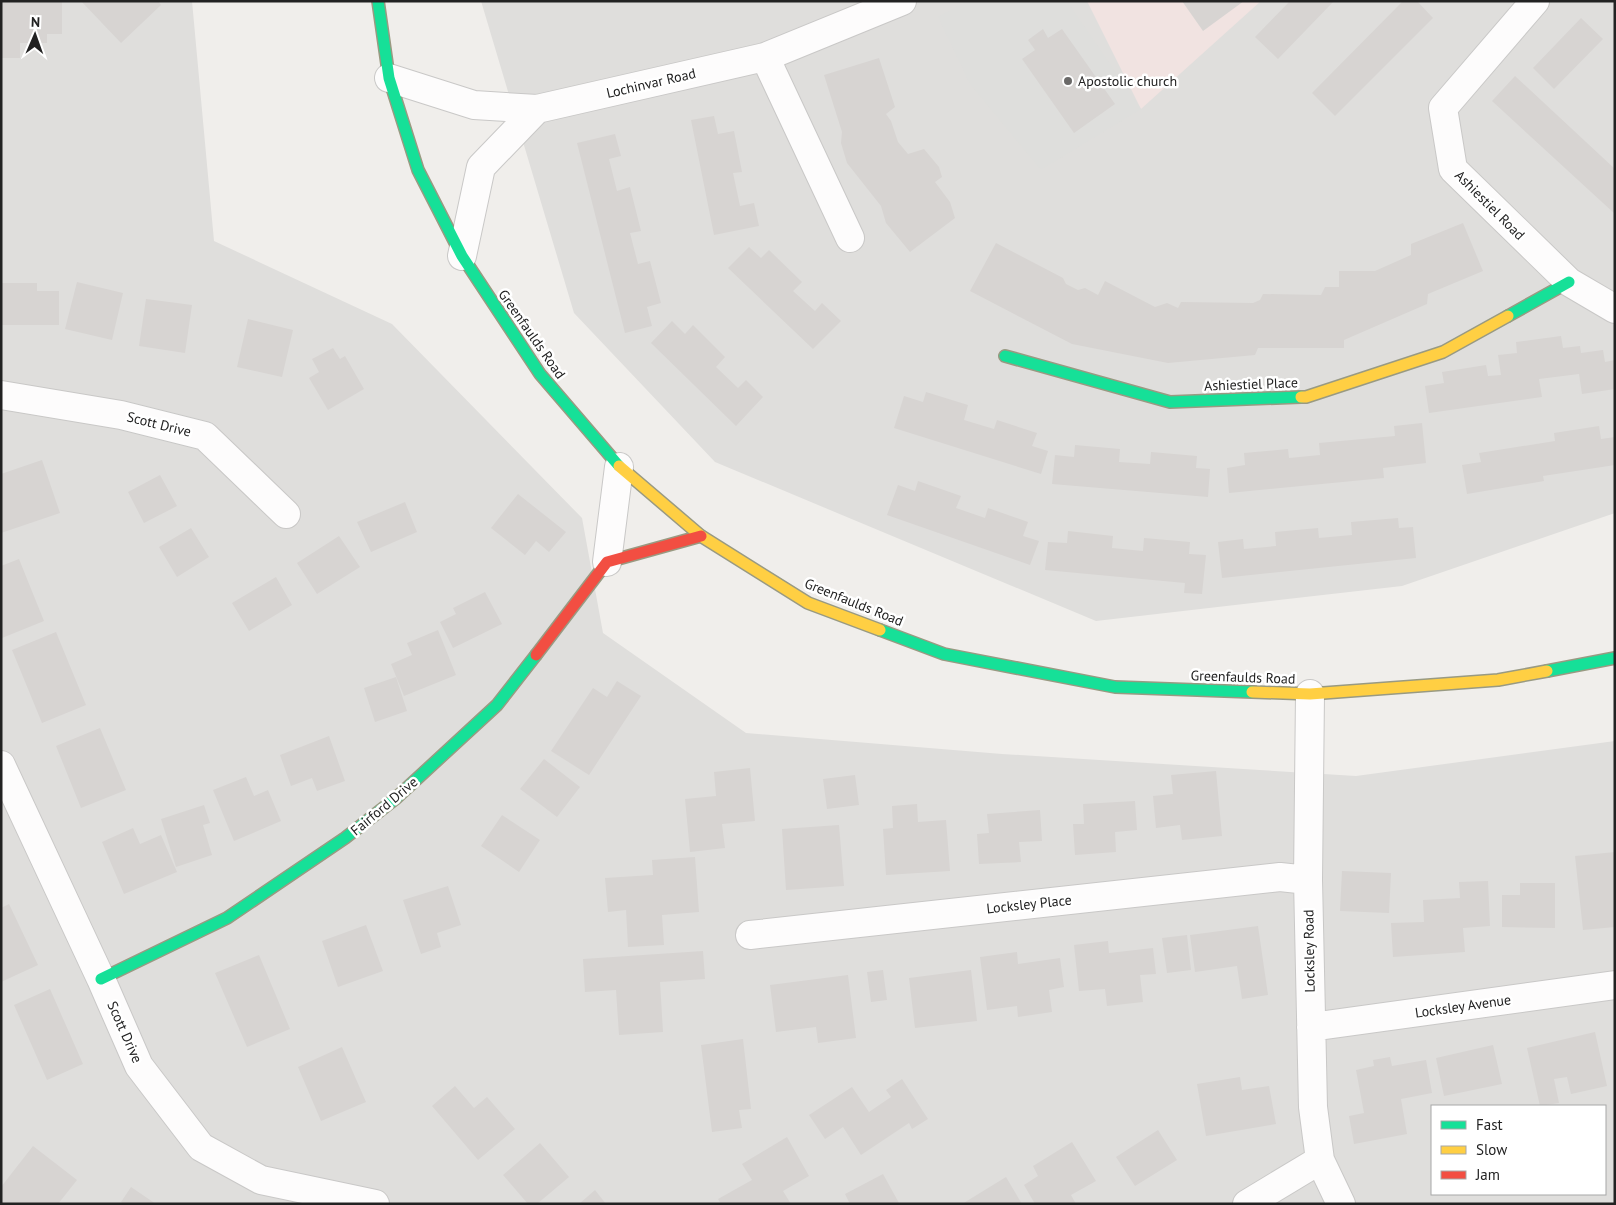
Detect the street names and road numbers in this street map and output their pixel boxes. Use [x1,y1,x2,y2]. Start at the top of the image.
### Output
street label: Lochinvar Road [605,64,697,102]
street label: Ashiestiel Road [1451,166,1529,244]
street label: Greenfaulds Road [495,286,569,382]
street label: Ashiestiel Place [1204,373,1298,395]
street label: Scott Drive [125,407,193,441]
street label: Greenfaulds Road [802,574,906,630]
street label: Greenfaulds Road [1190,666,1296,688]
street label: Fairford Drive [347,773,421,839]
street label: Locksley Place [986,891,1072,917]
street label: Locksley Road [1299,909,1319,993]
street label: Locksley Avenue [1414,990,1512,1022]
street label: Scott Drive [103,998,147,1066]

